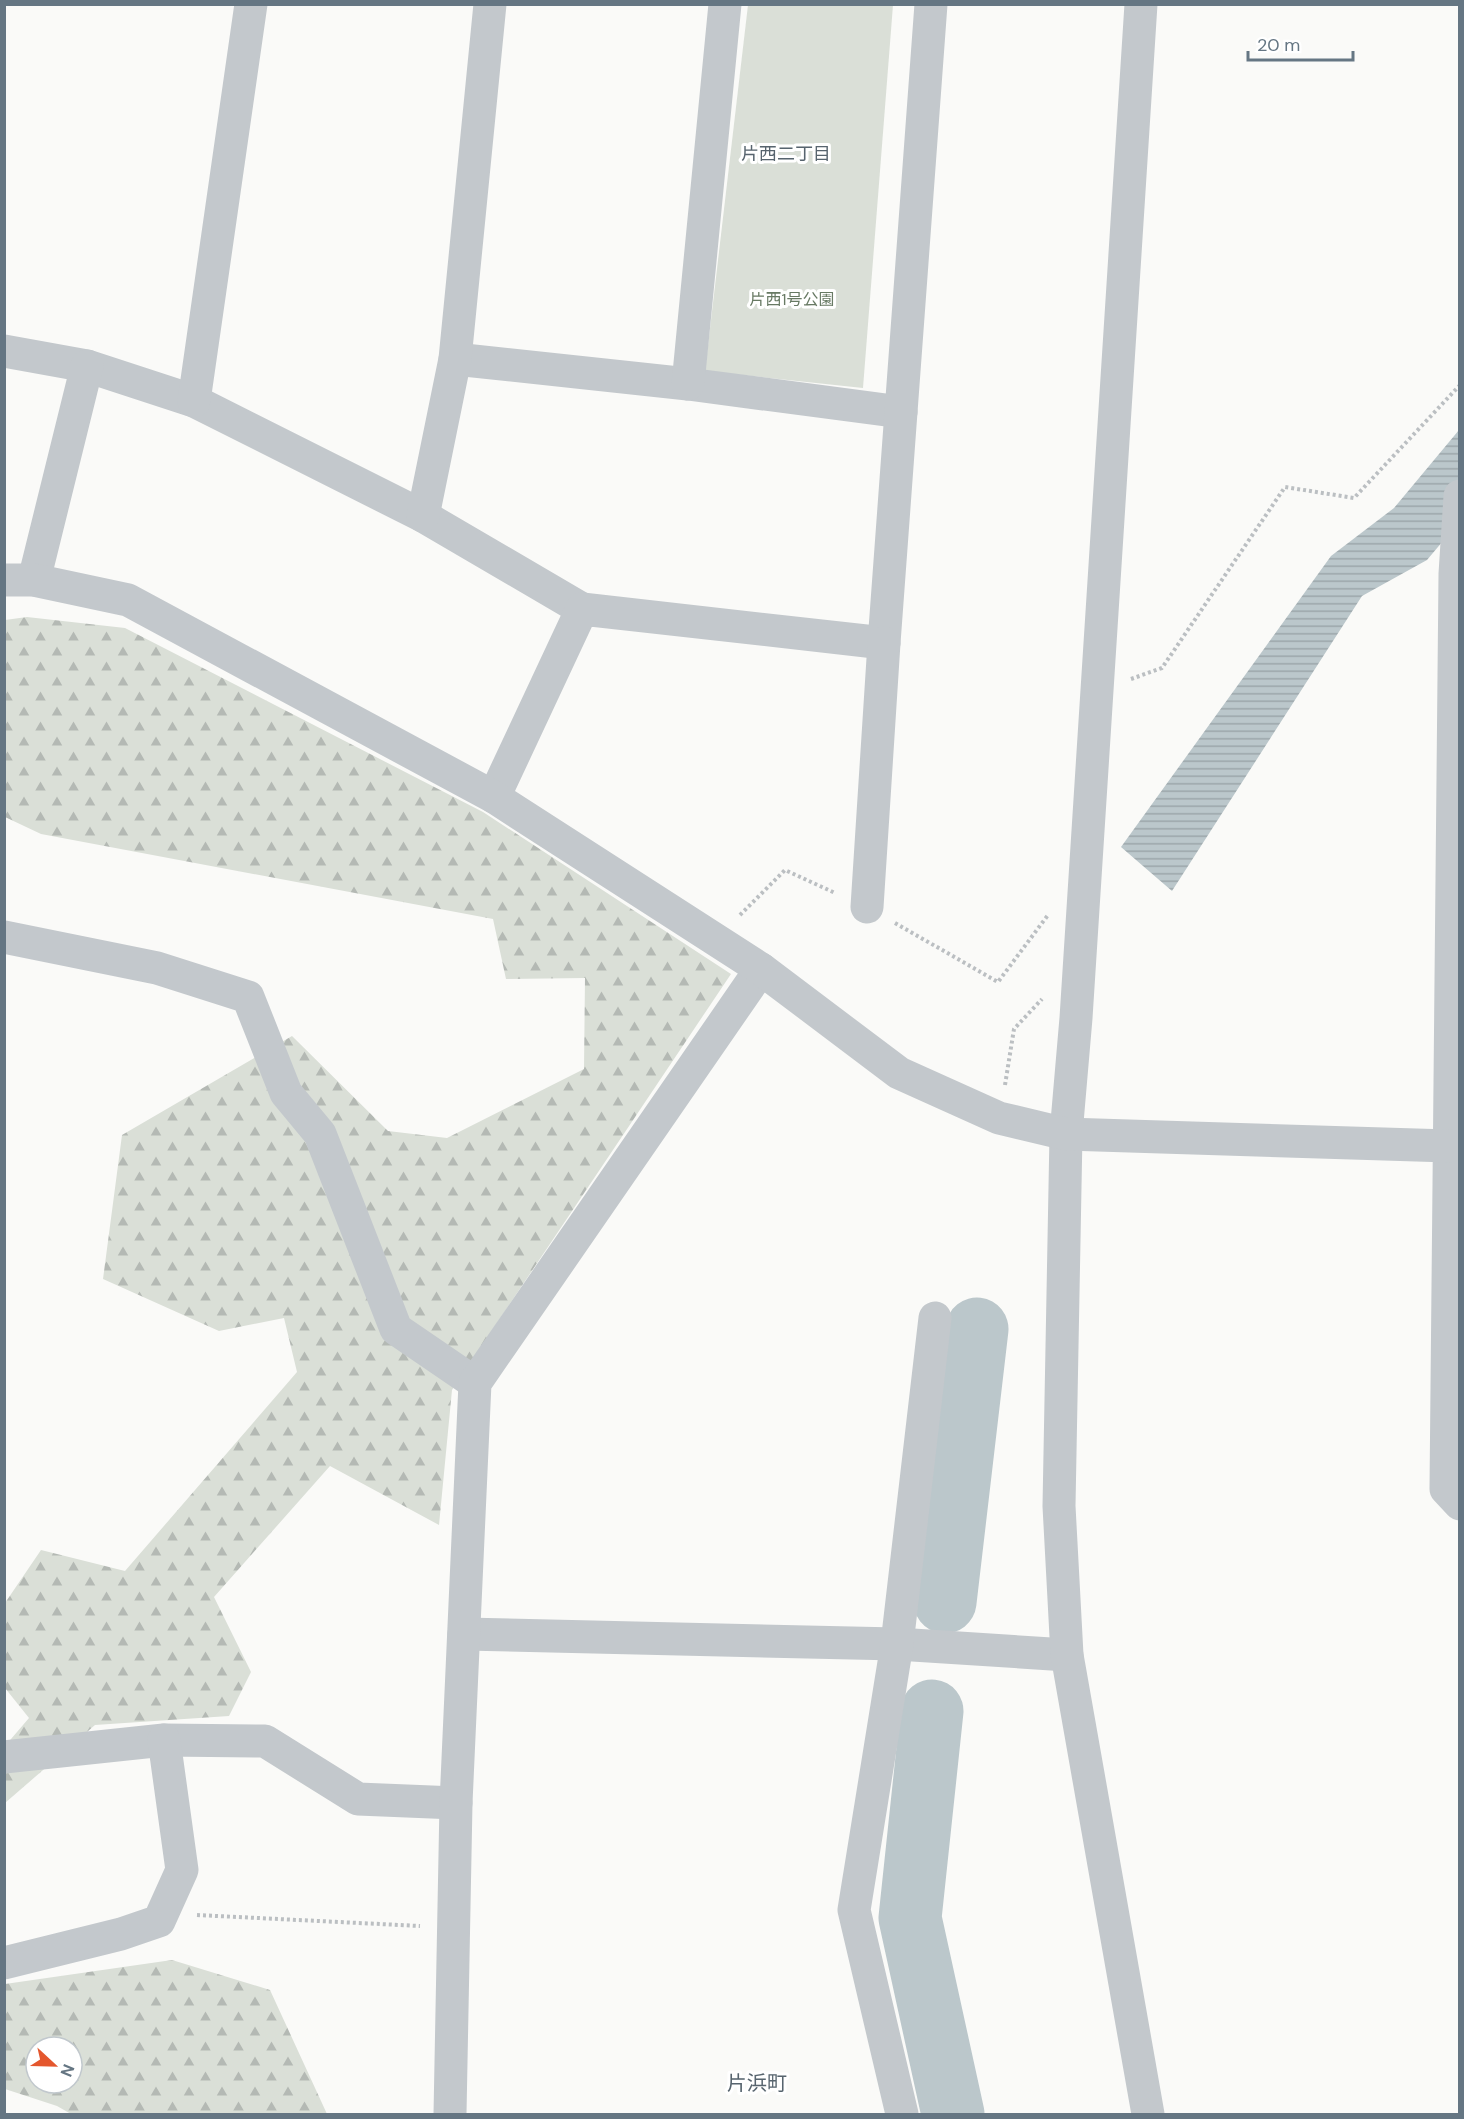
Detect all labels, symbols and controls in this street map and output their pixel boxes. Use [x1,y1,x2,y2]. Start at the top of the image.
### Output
scale bar [1248,24,1353,62]
text: 20 m [1257,33,1300,57]
district label: 片西二丁目 [741,142,831,166]
park label: 片西1号公園 [750,289,835,310]
north arrow [24,2035,84,2095]
text: N [56,2061,79,2080]
district label: 片浜町 [727,2070,787,2096]

